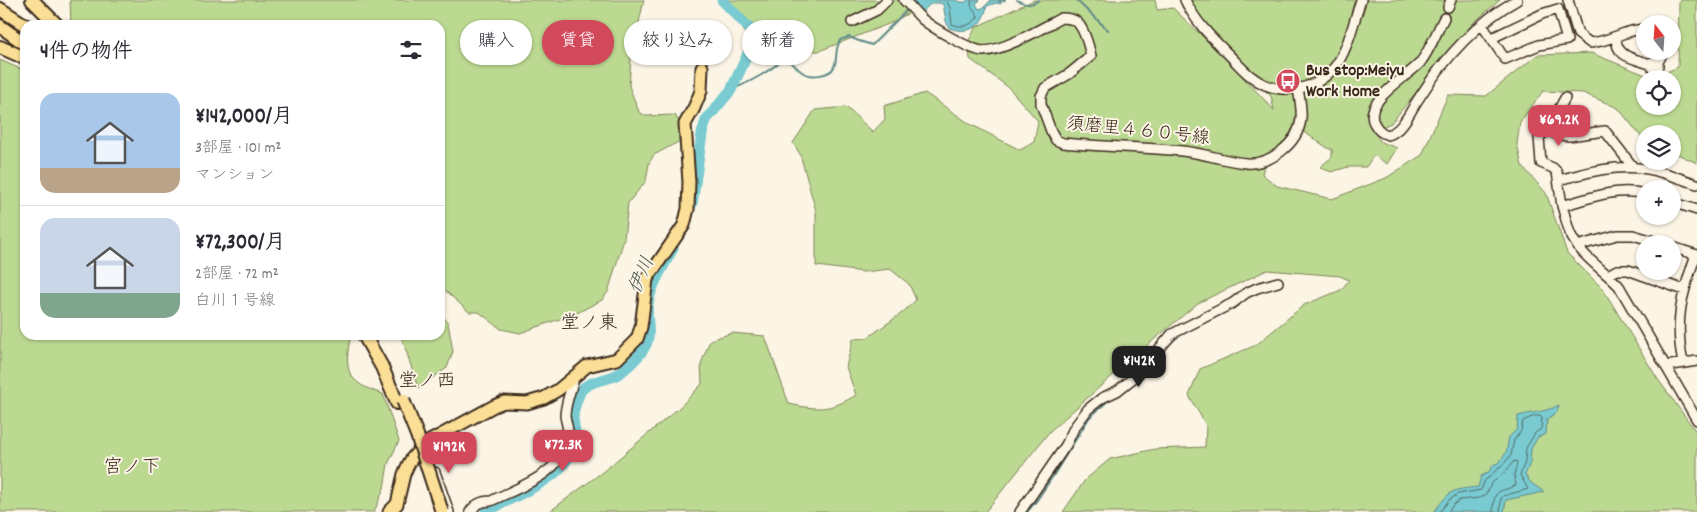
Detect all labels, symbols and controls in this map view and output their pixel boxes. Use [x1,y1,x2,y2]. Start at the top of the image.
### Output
north arrow [1636,15,1681,60]
map controls [1636,15,1681,280]
chip: 購入 [460,20,532,65]
chip: 賃貸 [542,20,614,65]
chip: 絞り込み [624,20,732,65]
chip: 新着 [742,20,814,65]
icon: filters [397,36,425,64]
text: 4件の物件 [40,38,133,68]
place label: Bus stop:Meiyu Work Home [1306,59,1405,105]
bus stop icon: Bus stop:Meiyu Work Home [1275,68,1301,94]
button: locate [1636,70,1681,115]
text: ¥142,000/月 [195,103,293,133]
pin: ¥69.2K [1518,104,1600,147]
text: ¥69.2K [1539,109,1579,132]
street label: 須磨里４６０号線 [1065,112,1211,152]
icon: home [80,113,140,173]
button: layers [1636,125,1681,170]
text: 3部屋 · 101 m² [195,137,281,160]
text: マンション [195,164,274,187]
button: + [1636,180,1681,225]
text: ¥72,300/月 [195,229,286,259]
button: − [1636,235,1681,280]
icon: home [80,238,140,298]
water label: 伊川 [623,253,663,299]
text: 2部屋 · 72 m² [195,263,279,286]
text: 白川１号線 [195,290,275,313]
district label: 堂ノ東 [560,311,618,338]
pin: ¥142K [1104,346,1174,388]
text: ¥142K [1123,350,1155,373]
district label: 堂ノ西 [398,369,456,396]
pin: ¥72.3K [522,430,604,472]
pin: ¥192K [414,432,484,474]
text: ¥72.3K [544,434,582,457]
text: ¥192K [433,436,465,459]
district label: 宮ノ下 [103,455,161,482]

